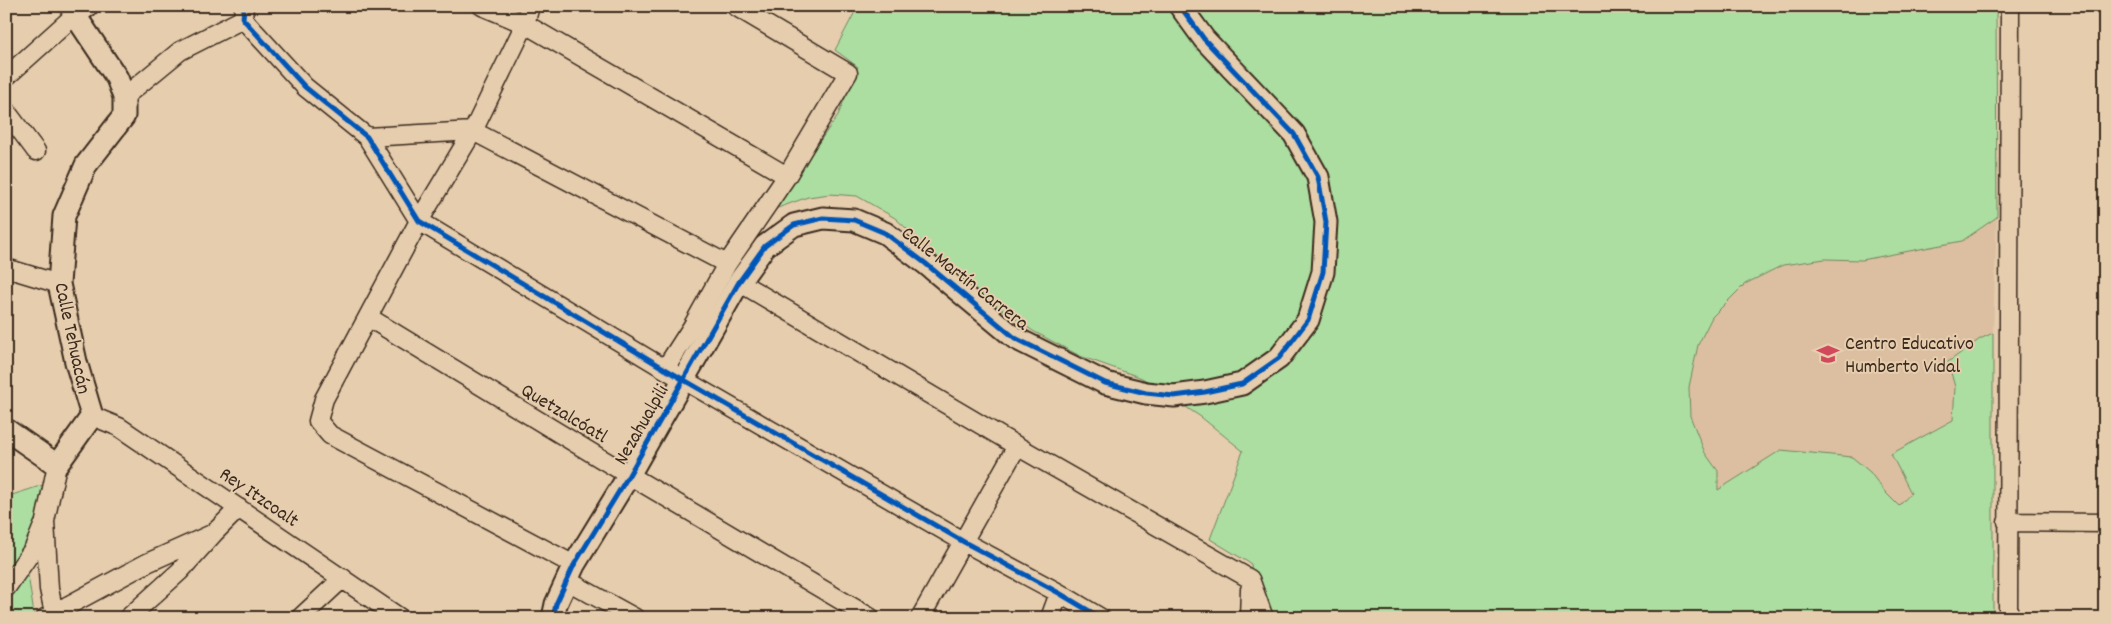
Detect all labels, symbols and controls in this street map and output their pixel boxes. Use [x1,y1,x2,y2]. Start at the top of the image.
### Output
street label: Calle Martín Carrera [894,221,1034,339]
street label: Calle Tehuacán [46,280,97,397]
place label: Centro Educativo Humberto Vidal [1845,331,1974,382]
school or university icon: Centro Educativo Humberto Vidal [1815,341,1841,367]
street label: Quetzalcóatl [515,378,612,452]
street label: Nezahualpili [608,380,677,471]
street label: Rey Itzcoalt [213,461,304,536]

